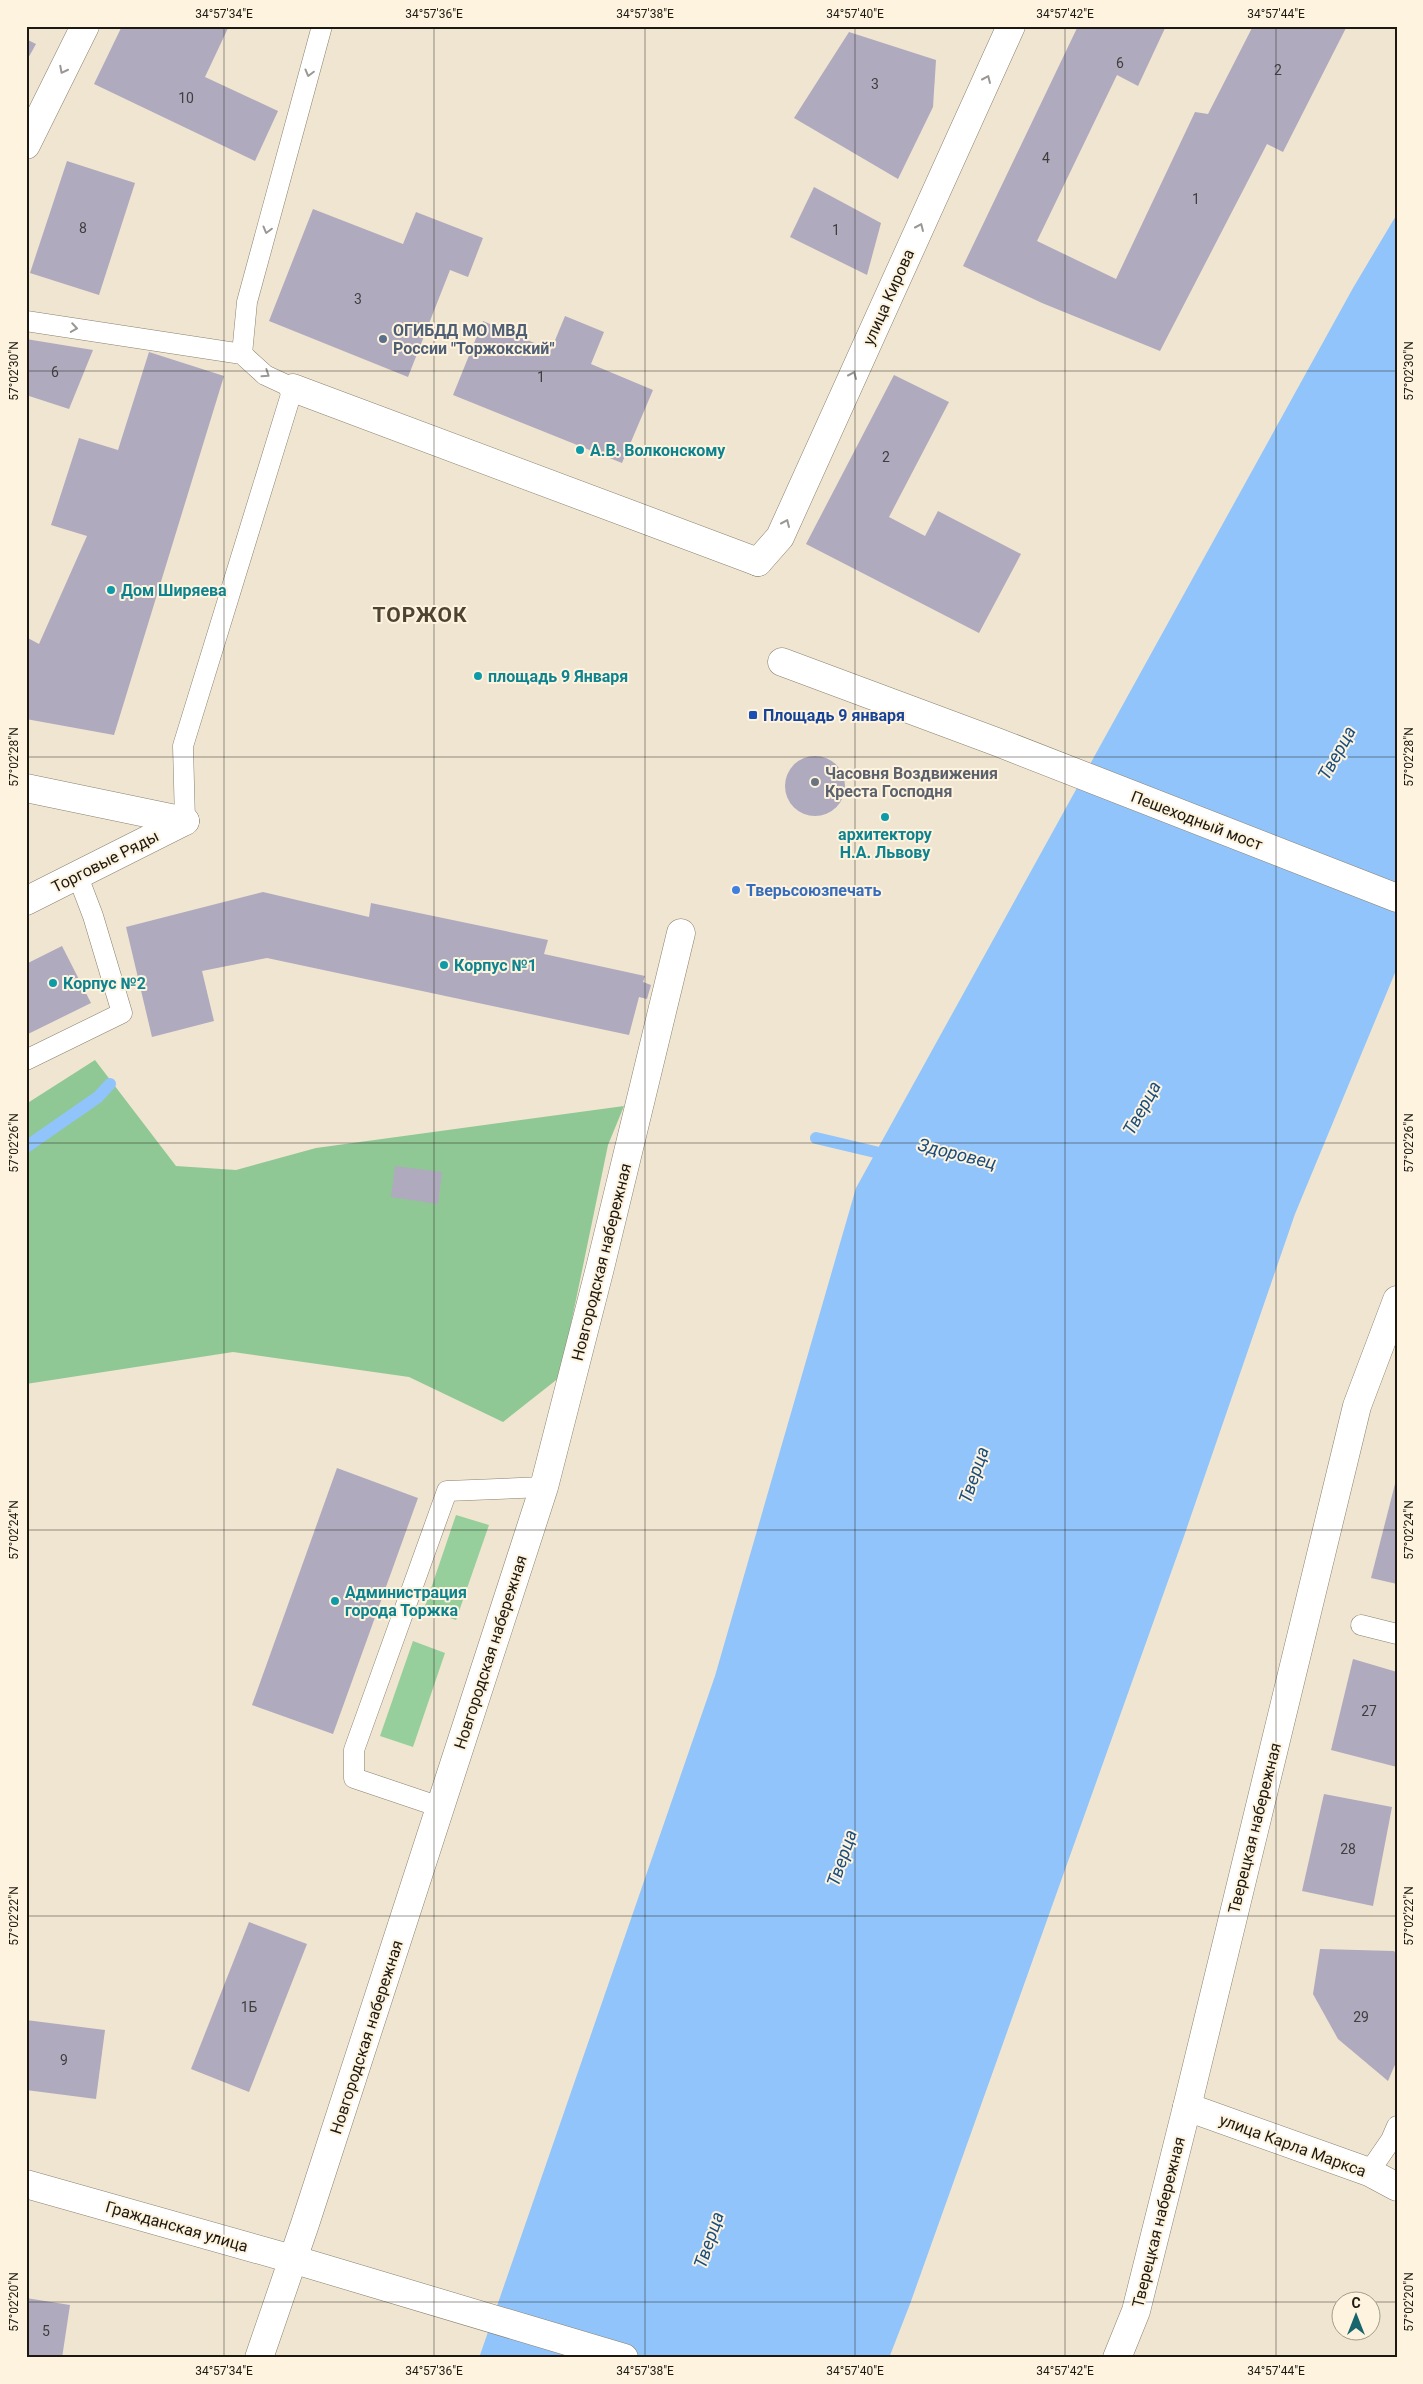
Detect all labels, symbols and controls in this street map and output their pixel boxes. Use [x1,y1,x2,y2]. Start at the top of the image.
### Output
text: 34°57'34"E [195,7,253,21]
text: 34°57'36"E [405,7,463,21]
text: 34°57'38"E [616,7,674,21]
text: 34°57'40"E [826,7,884,21]
text: 34°57'42"E [1036,7,1094,21]
text: 34°57'44"E [1247,7,1305,21]
house number: 6 [1116,55,1124,71]
house number: 2 [1274,62,1282,78]
one-way arrow [59,65,69,74]
one-way arrow [304,69,315,78]
one-way arrow [981,75,991,84]
house number: 3 [871,76,879,92]
house number: 10 [178,90,194,106]
house number: 4 [1042,150,1050,166]
house number: 1 [1192,191,1200,207]
house number: 8 [79,220,87,236]
house number: 1 [832,222,840,238]
one-way arrow [914,223,925,232]
one-way arrow [262,226,272,234]
street label: улица Кирова [859,246,918,348]
house number: 3 [354,291,362,307]
place label: ОГИБДД МО МВД России "Торжокский" [393,321,555,358]
one-way arrow [71,322,79,333]
marker: ОГИБДД МО МВД России "Торжокский" [377,333,389,345]
text: 57°02'30"N [7,341,21,401]
text: 57°02'30"N [1402,341,1416,401]
house number: 6 [51,364,59,380]
one-way arrow [260,368,270,377]
house number: 1 [537,369,545,385]
one-way arrow [847,371,857,380]
place label: А.В. Волконскому [590,441,726,460]
marker: А.В. Волконскому [574,444,586,456]
house number: 2 [882,449,890,465]
one-way arrow [780,519,790,528]
place label: Дом Ширяева [121,581,227,600]
marker: Дом Ширяева [105,584,117,596]
district label: ТОРЖОК [372,603,468,627]
place label: площадь 9 Января [488,667,628,686]
marker: площадь 9 Января [472,670,484,682]
place label: Площадь 9 января [763,706,905,725]
marker: Площадь 9 января [747,709,759,721]
water label: Тверца [1313,722,1360,783]
text: 57°02'28"N [7,727,21,787]
text: 57°02'28"N [1402,727,1416,787]
place label: Часовня Воздвижения Креста Господня [825,764,998,801]
marker: Часовня Воздвижения Креста Господня [809,776,821,788]
street label: Пешеходный мост [1128,787,1266,854]
marker: архитектору Н.А. Львову [879,811,891,823]
place label: архитектору Н.А. Львову [838,825,933,862]
street label: Торговые Ряды [49,826,162,897]
place label: Тверьсоюзпечать [746,881,881,900]
marker: Тверьсоюзпечать [730,884,742,896]
place label: Корпус №1 [454,956,537,975]
marker: Корпус №1 [438,959,450,971]
place label: Корпус №2 [63,974,146,993]
marker: Корпус №2 [47,977,59,989]
water label: Тверца [1118,1077,1165,1138]
text: 57°02'26"N [7,1113,21,1173]
text: 57°02'26"N [1402,1113,1416,1173]
water label: Здоровец [916,1134,999,1173]
street label: Новгородская набережная [568,1161,635,1363]
water label: Тверца [954,1444,993,1506]
text: 57°02'24"N [7,1500,21,1560]
text: 57°02'24"N [1402,1500,1416,1560]
street label: Новгородская набережная [450,1553,531,1752]
place label: Администрация города Торжка [345,1583,467,1620]
marker: Администрация города Торжка [329,1595,341,1607]
house number: 27 [1361,1703,1377,1719]
street label: Тверецкая набережная [1224,1741,1285,1915]
water label: Тверца [822,1827,861,1889]
house number: 28 [1340,1841,1356,1857]
text: 57°02'22"N [7,1886,21,1946]
text: 57°02'22"N [1402,1886,1416,1946]
street label: Новгородская набережная [326,1938,407,2137]
house number: 1Б [241,1999,258,2015]
house number: 29 [1353,2009,1369,2025]
house number: 9 [60,2052,68,2068]
street label: улица Карла Маркса [1217,2110,1369,2181]
street label: Тверецкая набережная [1128,2135,1189,2309]
street label: Гражданская улица [103,2197,250,2256]
water label: Тверца [689,2209,728,2271]
text: 57°02'20"N [7,2272,21,2332]
text: 57°02'20"N [1402,2272,1416,2332]
north arrow [1330,2292,1380,2342]
text: С [1351,2295,1361,2311]
house number: 5 [42,2323,50,2339]
text: 34°57'34"E [195,2364,253,2378]
text: 34°57'36"E [405,2364,463,2378]
text: 34°57'38"E [616,2364,674,2378]
text: 34°57'40"E [826,2364,884,2378]
text: 34°57'42"E [1036,2364,1094,2378]
text: 34°57'44"E [1247,2364,1305,2378]

